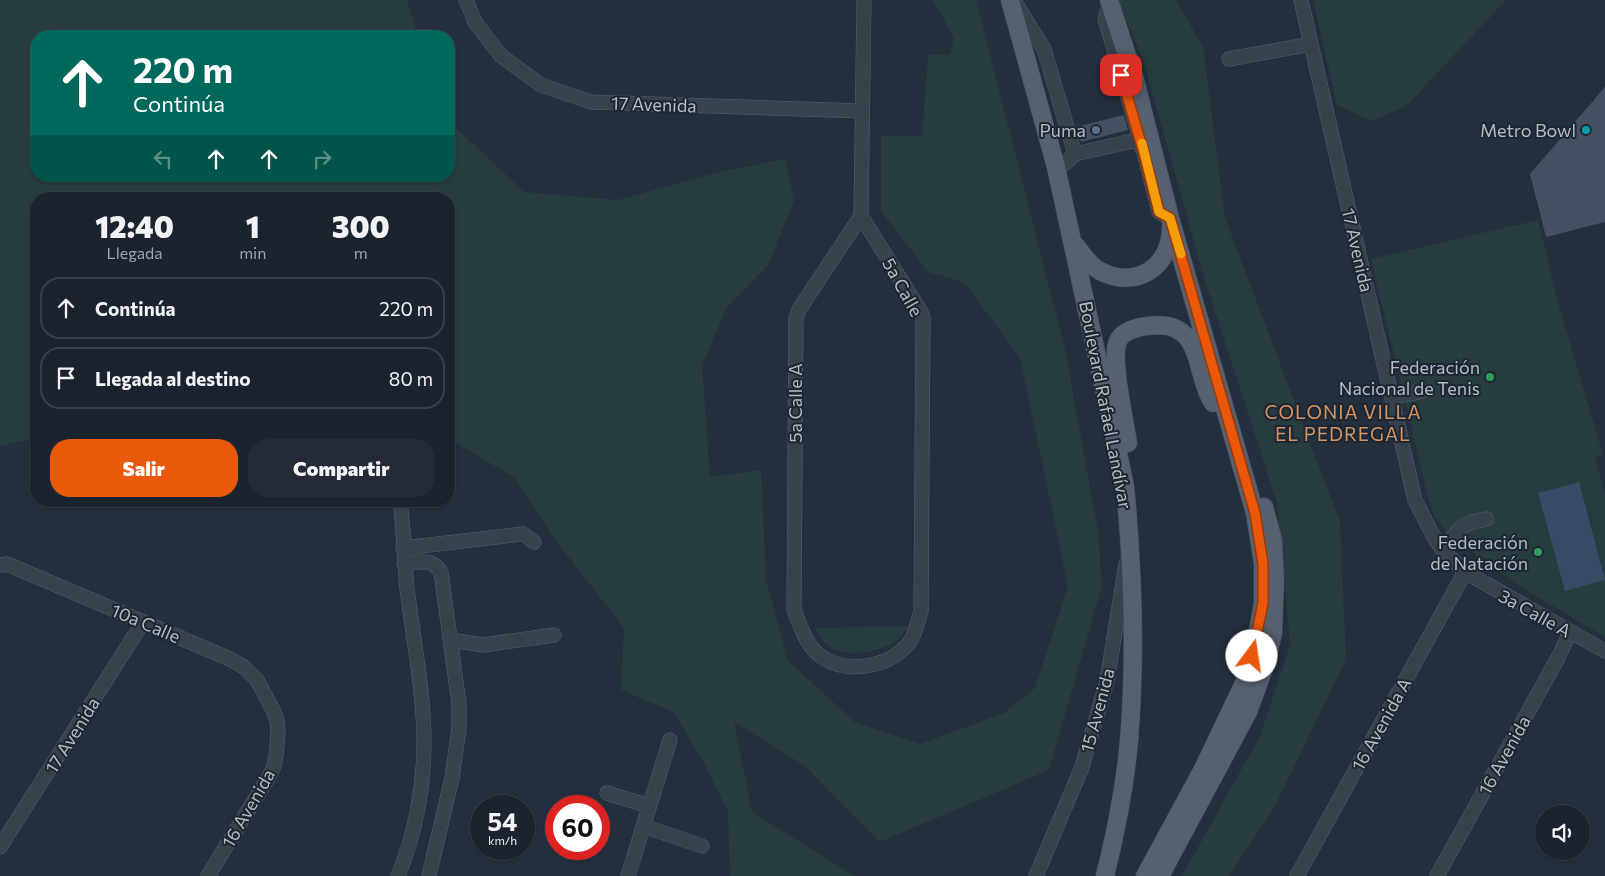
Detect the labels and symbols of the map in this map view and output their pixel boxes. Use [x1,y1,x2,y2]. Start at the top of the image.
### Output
pin [1100,54,1142,96]
street label: 17 Avenida [611,92,697,116]
place label: Puma [1040,119,1086,141]
place label: Metro Bowl [1480,119,1576,141]
marker: Puma [1090,124,1102,136]
marker: Metro Bowl [1580,124,1592,136]
street label: 17 Avenida [1338,206,1378,294]
street label: 5a Calle [878,254,928,320]
street label: Boulevard Rafael Landívar [1075,299,1137,511]
place label: Federación Nacional de Tenis [1339,356,1480,399]
street label: 5a Calle A [784,363,806,443]
marker: Federación Nacional de Tenis [1484,371,1496,383]
district label: COLONIA VILLA EL PEDREGAL [1264,400,1422,445]
place label: Federación de Natación [1430,531,1528,574]
marker: Federación de Natación [1532,546,1544,558]
street label: 3a Calle A [1495,584,1575,642]
street label: 10a Calle [108,599,184,647]
position arrow [1225,629,1277,681]
street label: 15 Avenida [1075,665,1119,755]
street label: 16 Avenida A [1346,674,1416,774]
street label: 17 Avenida [40,693,104,777]
street label: 16 Avenida [1473,712,1535,798]
street label: 16 Avenida [217,765,279,851]
speed limit sign: 60 [545,795,610,860]

